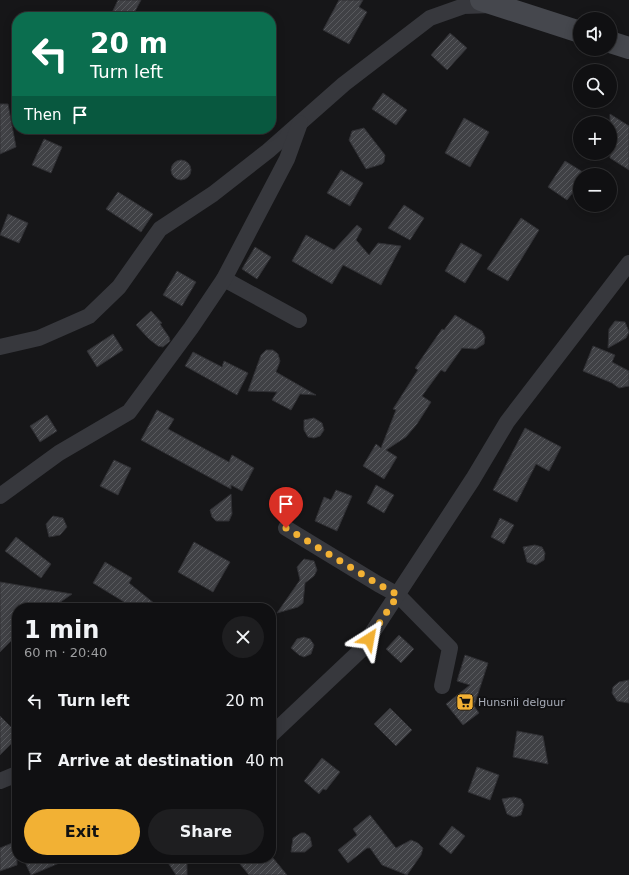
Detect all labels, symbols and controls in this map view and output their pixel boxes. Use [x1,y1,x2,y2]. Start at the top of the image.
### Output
map controls [573,12,617,212]
button: sound [573,12,617,56]
text: 20 m [90,27,168,60]
icon: left [24,28,76,80]
text: Turn left [90,61,163,82]
button: search [573,64,617,108]
icon: arrive [69,104,91,126]
text: Then [24,106,61,124]
button: + [573,116,617,160]
button: − [573,168,617,212]
pin [269,487,303,528]
icon: arrive [275,493,297,515]
text: 1 min [24,616,99,644]
button: close [222,616,264,658]
position arrow [348,618,390,660]
text: 60 m · 20:40 [24,645,107,660]
icon: left [24,690,46,712]
text: Turn left [58,692,130,710]
text: 20 m [226,692,264,710]
supermarket icon: Hunsnii delguur [455,692,475,712]
place label: Hunsnii delguur [478,696,565,709]
icon: arrive [24,750,46,772]
text: Arrive at destination [58,752,233,770]
text: 40 m [245,752,284,770]
button: Exit [24,809,140,855]
button: Share [148,809,264,855]

